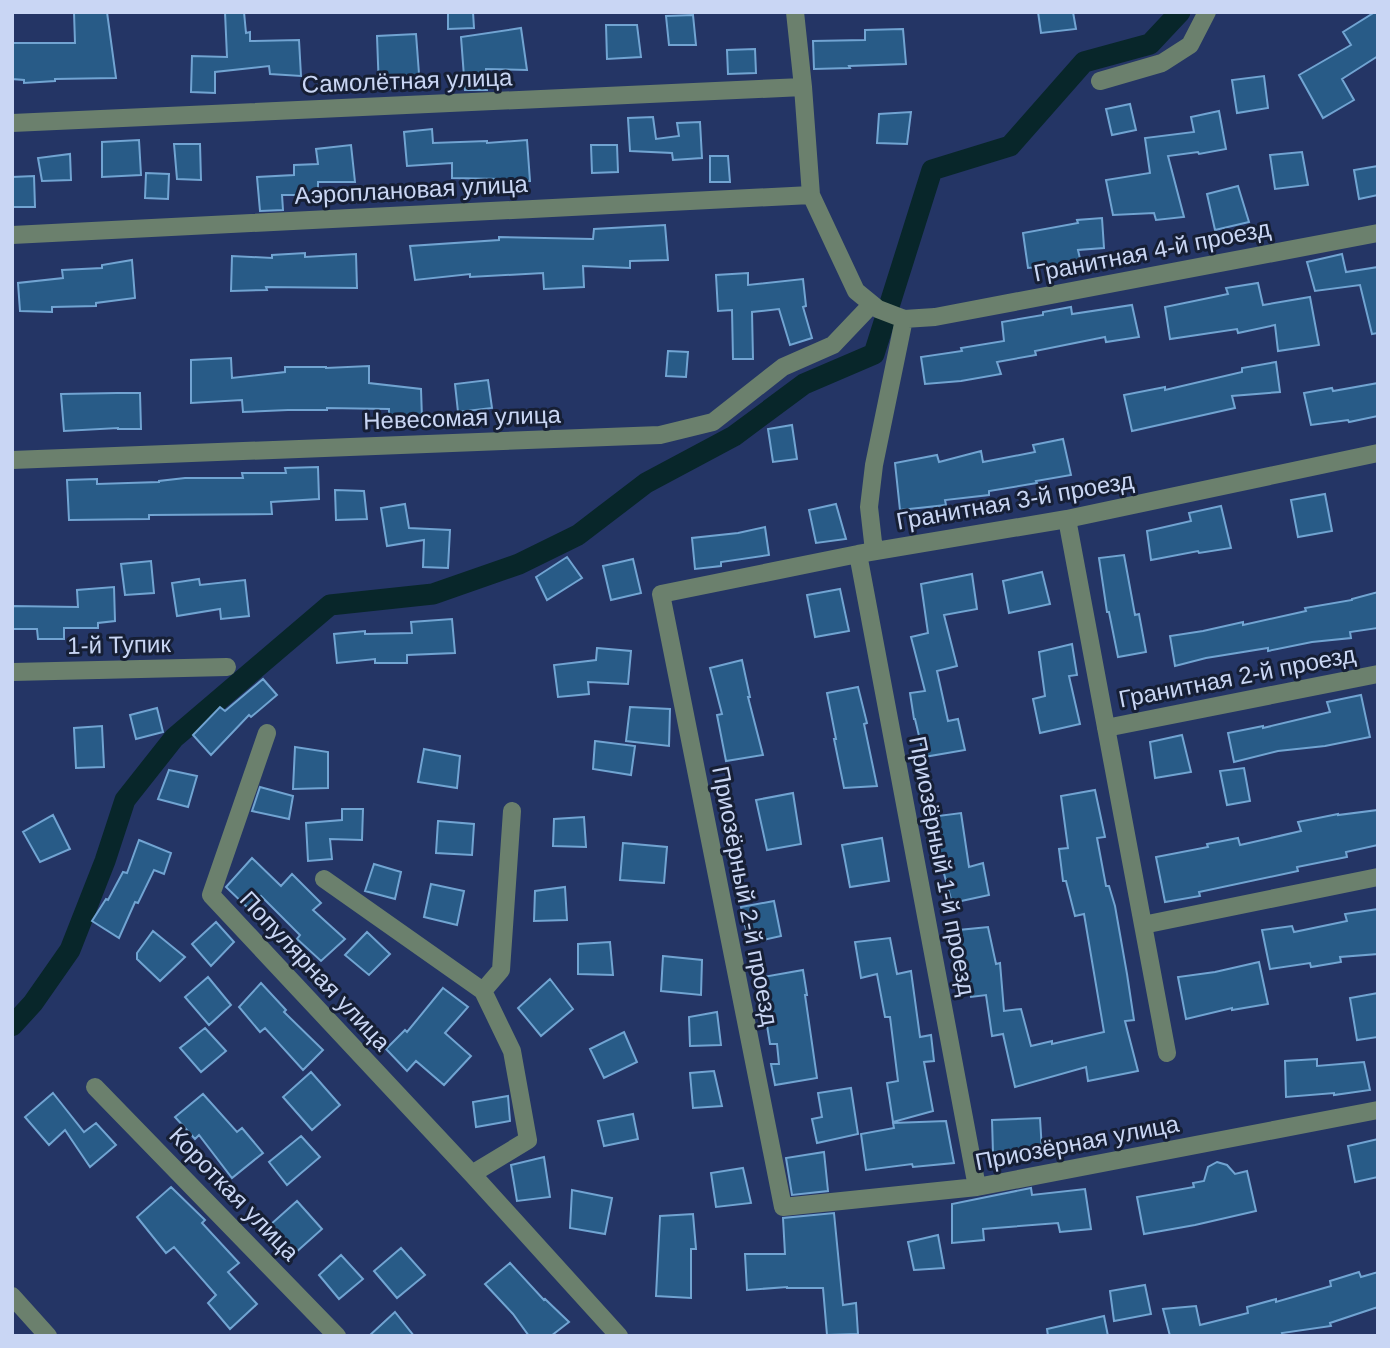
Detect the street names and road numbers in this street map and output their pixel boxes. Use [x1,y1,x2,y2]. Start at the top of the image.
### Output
street label: Самолётная улица [301,63,513,98]
street label: Аэроплановая улица [293,170,529,209]
street label: Гранитная 4-й проезд [1031,214,1273,287]
street label: Невесомая улица [363,401,562,434]
street label: Гранитная 3-й проезд [894,466,1136,535]
street label: 1-й Тупик [67,630,172,659]
street label: Гранитная 2-й проезд [1116,640,1358,713]
street label: Приозёрный 1-й проезд [904,734,981,998]
street label: Приозёрный 2-й проезд [707,764,784,1028]
street label: Популярная улица [235,886,396,1056]
street label: Приозёрная улица [973,1109,1182,1176]
street label: Короткая улица [164,1122,305,1266]

